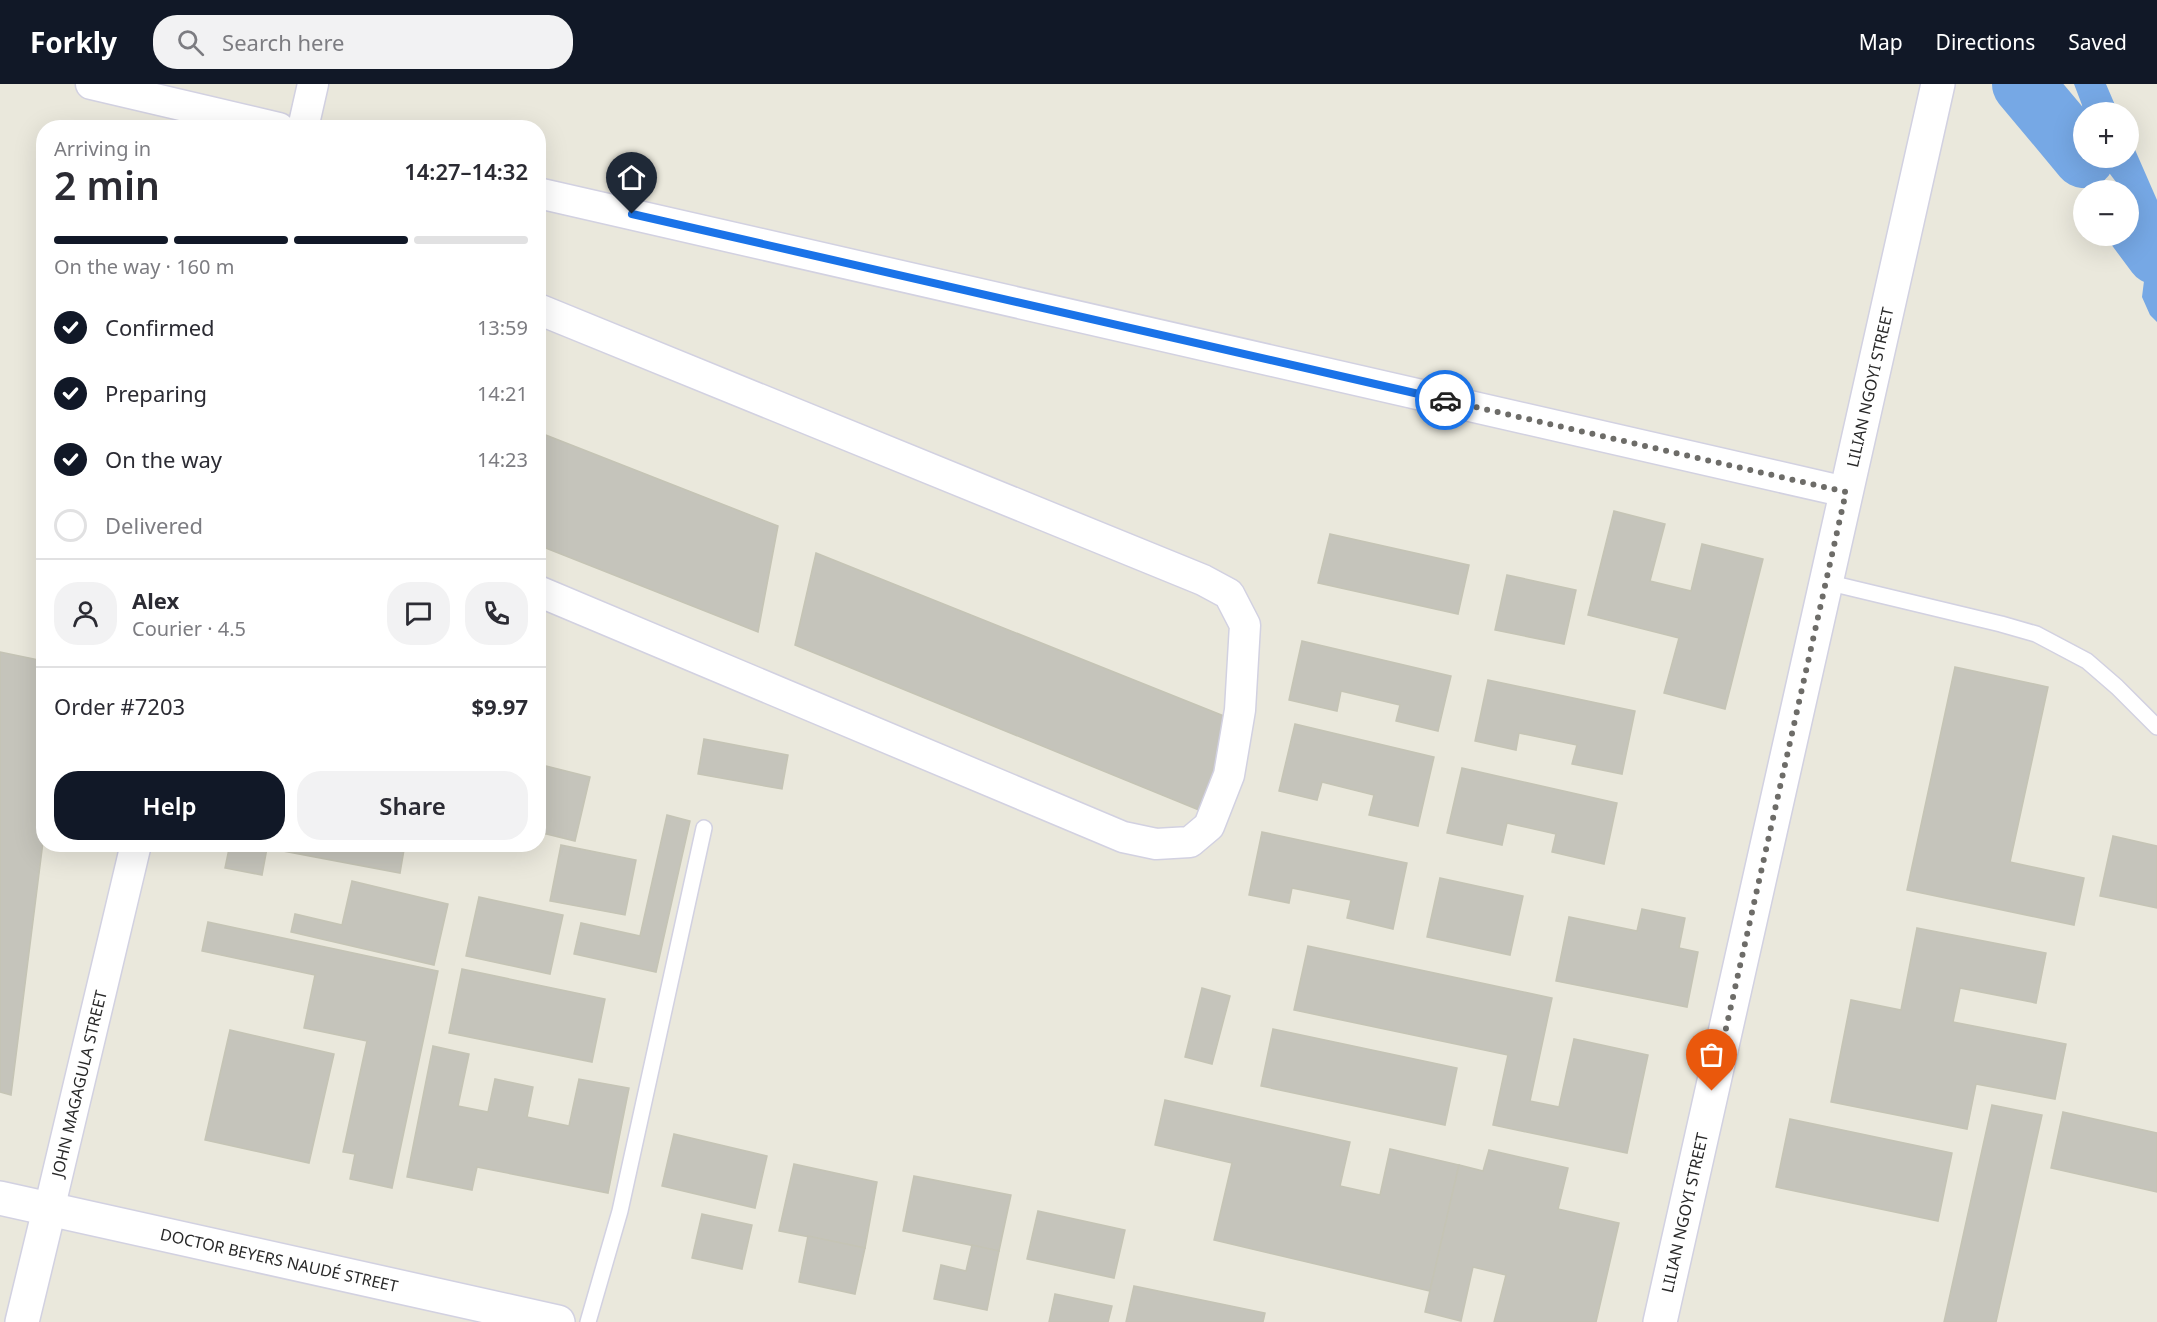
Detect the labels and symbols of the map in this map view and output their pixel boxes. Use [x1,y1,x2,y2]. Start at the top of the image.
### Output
pin [606,152,657,214]
street label: LILIAN NGOYI STREET [1841,305,1899,469]
courier [1415,370,1475,430]
street label: JOHN MAGAGULA STREET [46,988,112,1181]
pin [1686,1029,1737,1091]
street label: LILIAN NGOYI STREET [1656,1130,1713,1295]
street label: DOCTOR BEYERS NAUDÉ STREET [158,1223,400,1297]

